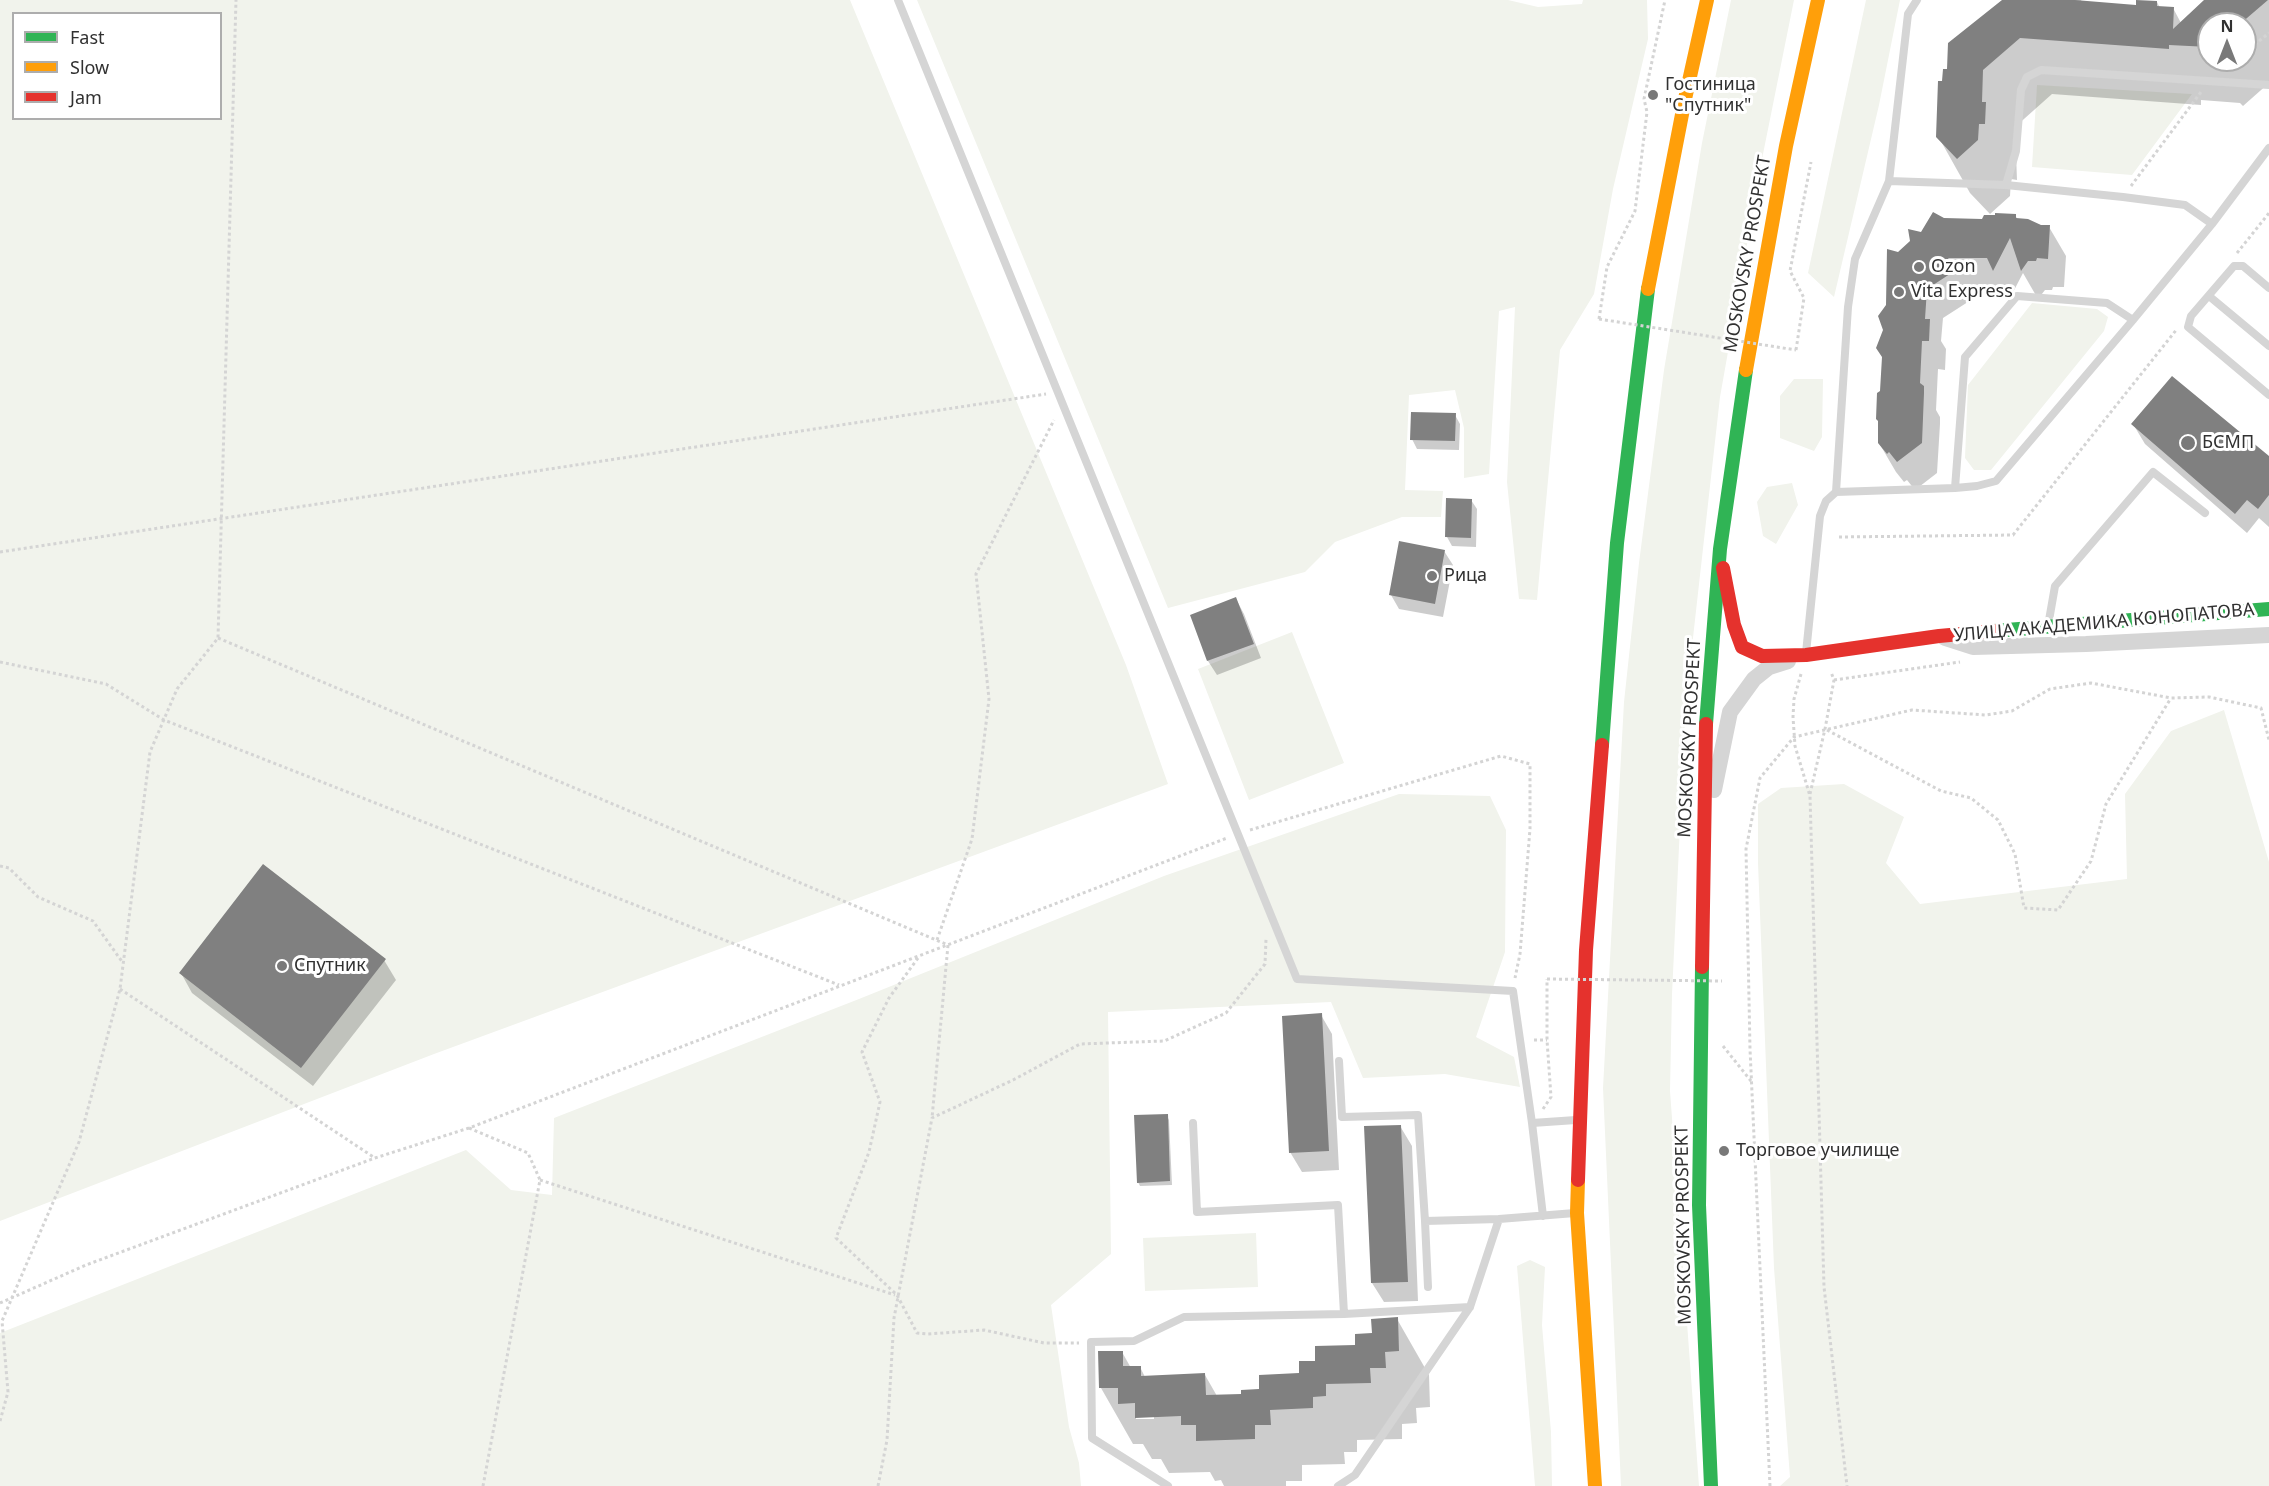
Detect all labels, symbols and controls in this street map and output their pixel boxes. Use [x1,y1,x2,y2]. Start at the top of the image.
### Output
legend [12,12,222,120]
north arrow [2197,12,2257,72]
text: N [2220,15,2234,37]
text: Fast [70,25,105,49]
text: Slow [70,55,109,79]
place label: Гостиница "Спутник" [1665,74,1756,116]
text: Jam [70,85,102,109]
marker: Гостиница "Спутник" [1646,88,1660,102]
street label: MOSKOVSKY PROSPEKT [1720,154,1776,354]
place label: Ozon [1931,256,1976,278]
marker: Ozon [1912,260,1926,274]
place label: Vita Express [1911,281,2013,303]
marker: Vita Express [1892,285,1906,299]
place label: БСМП [2202,432,2254,454]
marker: БСМП [2179,434,2197,452]
place label: Рица [1444,565,1487,587]
marker: Рица [1425,569,1439,583]
street label: УЛИЦА АКАДЕМИКА КОНОПАТОВА [1953,599,2255,647]
street label: MOSKOVSKY PROSPEKT [1674,638,1706,838]
place label: Спутник [294,955,366,977]
marker: Спутник [275,959,289,973]
street label: MOSKOVSKY PROSPEKT [1671,1125,1697,1325]
place label: Торговое училище [1736,1140,1900,1162]
marker: Торговое училище [1717,1144,1731,1158]

